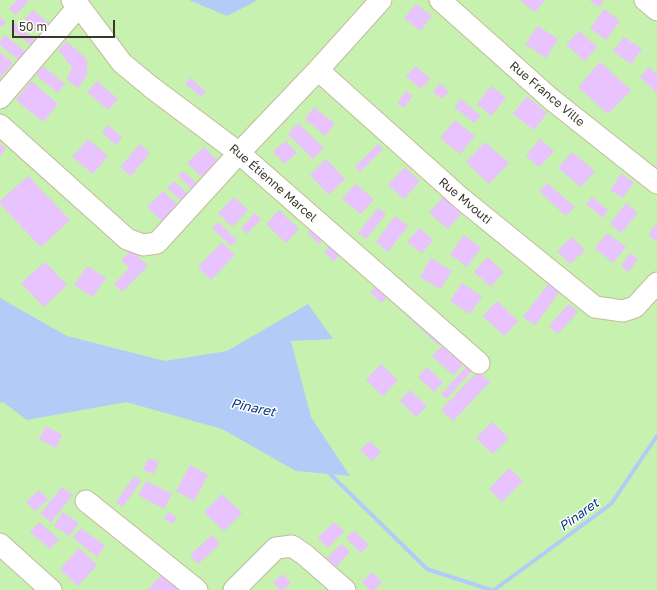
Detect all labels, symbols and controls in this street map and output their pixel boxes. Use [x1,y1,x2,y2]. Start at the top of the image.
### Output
scale bar [14,12,117,38]
text: 50 m [19,19,47,34]
street label: Rue France Ville [507,59,587,129]
street label: Rue Étienne Marcel [226,141,320,225]
street label: Rue Mvouti [436,175,494,227]
water label: Pinaret [229,396,277,420]
water label: Pinaret [556,495,602,535]

